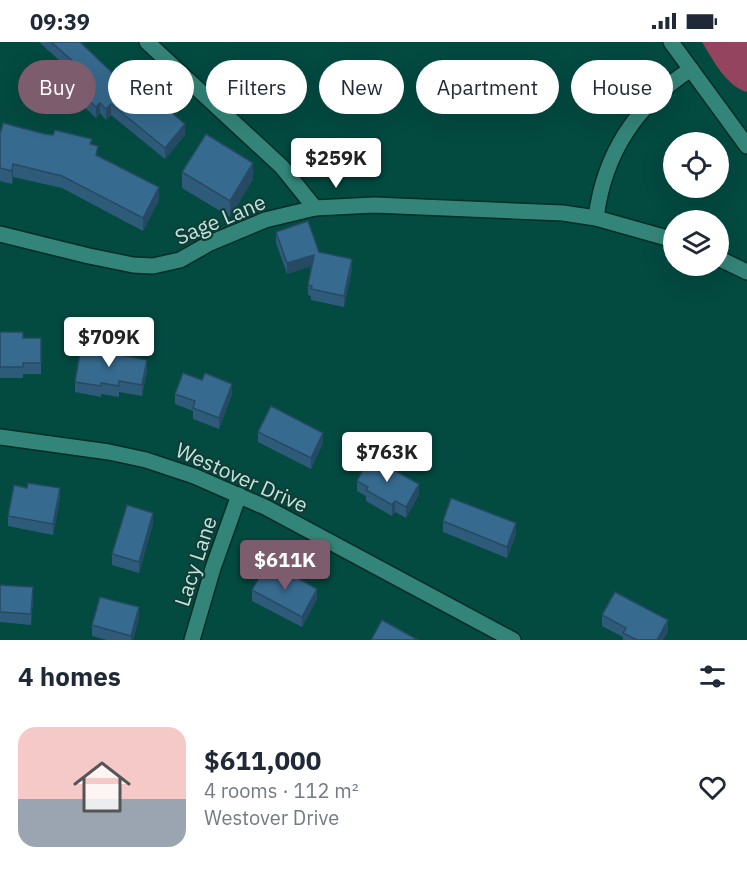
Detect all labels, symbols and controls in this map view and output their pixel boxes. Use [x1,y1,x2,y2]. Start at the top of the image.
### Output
text: 09:39 [30,7,90,36]
chip: Buy [18,60,96,114]
chip: Rent [108,60,194,114]
chip: Filters [206,60,307,114]
chip: New [319,60,404,114]
chip: Apartment [416,60,559,114]
chip: House [571,60,673,114]
map controls [663,132,729,276]
button: locate [663,132,729,198]
pin: $259K [294,138,378,189]
text: $259K [305,144,367,171]
street label: Sage Lane [170,187,270,251]
button: layers [663,210,729,276]
pin: $709K [67,317,151,368]
text: $709K [78,323,140,350]
pin: $763K [345,432,429,483]
street label: Westover Drive [171,435,313,519]
text: $763K [356,438,418,465]
street label: Lacy Lane [167,513,223,609]
pin: $611K [243,540,327,591]
text: $611K [254,546,316,573]
text: 4 homes [18,659,121,693]
icon: filters [696,660,729,693]
text: $611,000 [204,743,321,777]
icon: home [66,751,138,823]
icon: heart [696,771,729,804]
text: 4 rooms · 112 m² [204,777,359,804]
text: Westover Drive [204,804,339,831]

